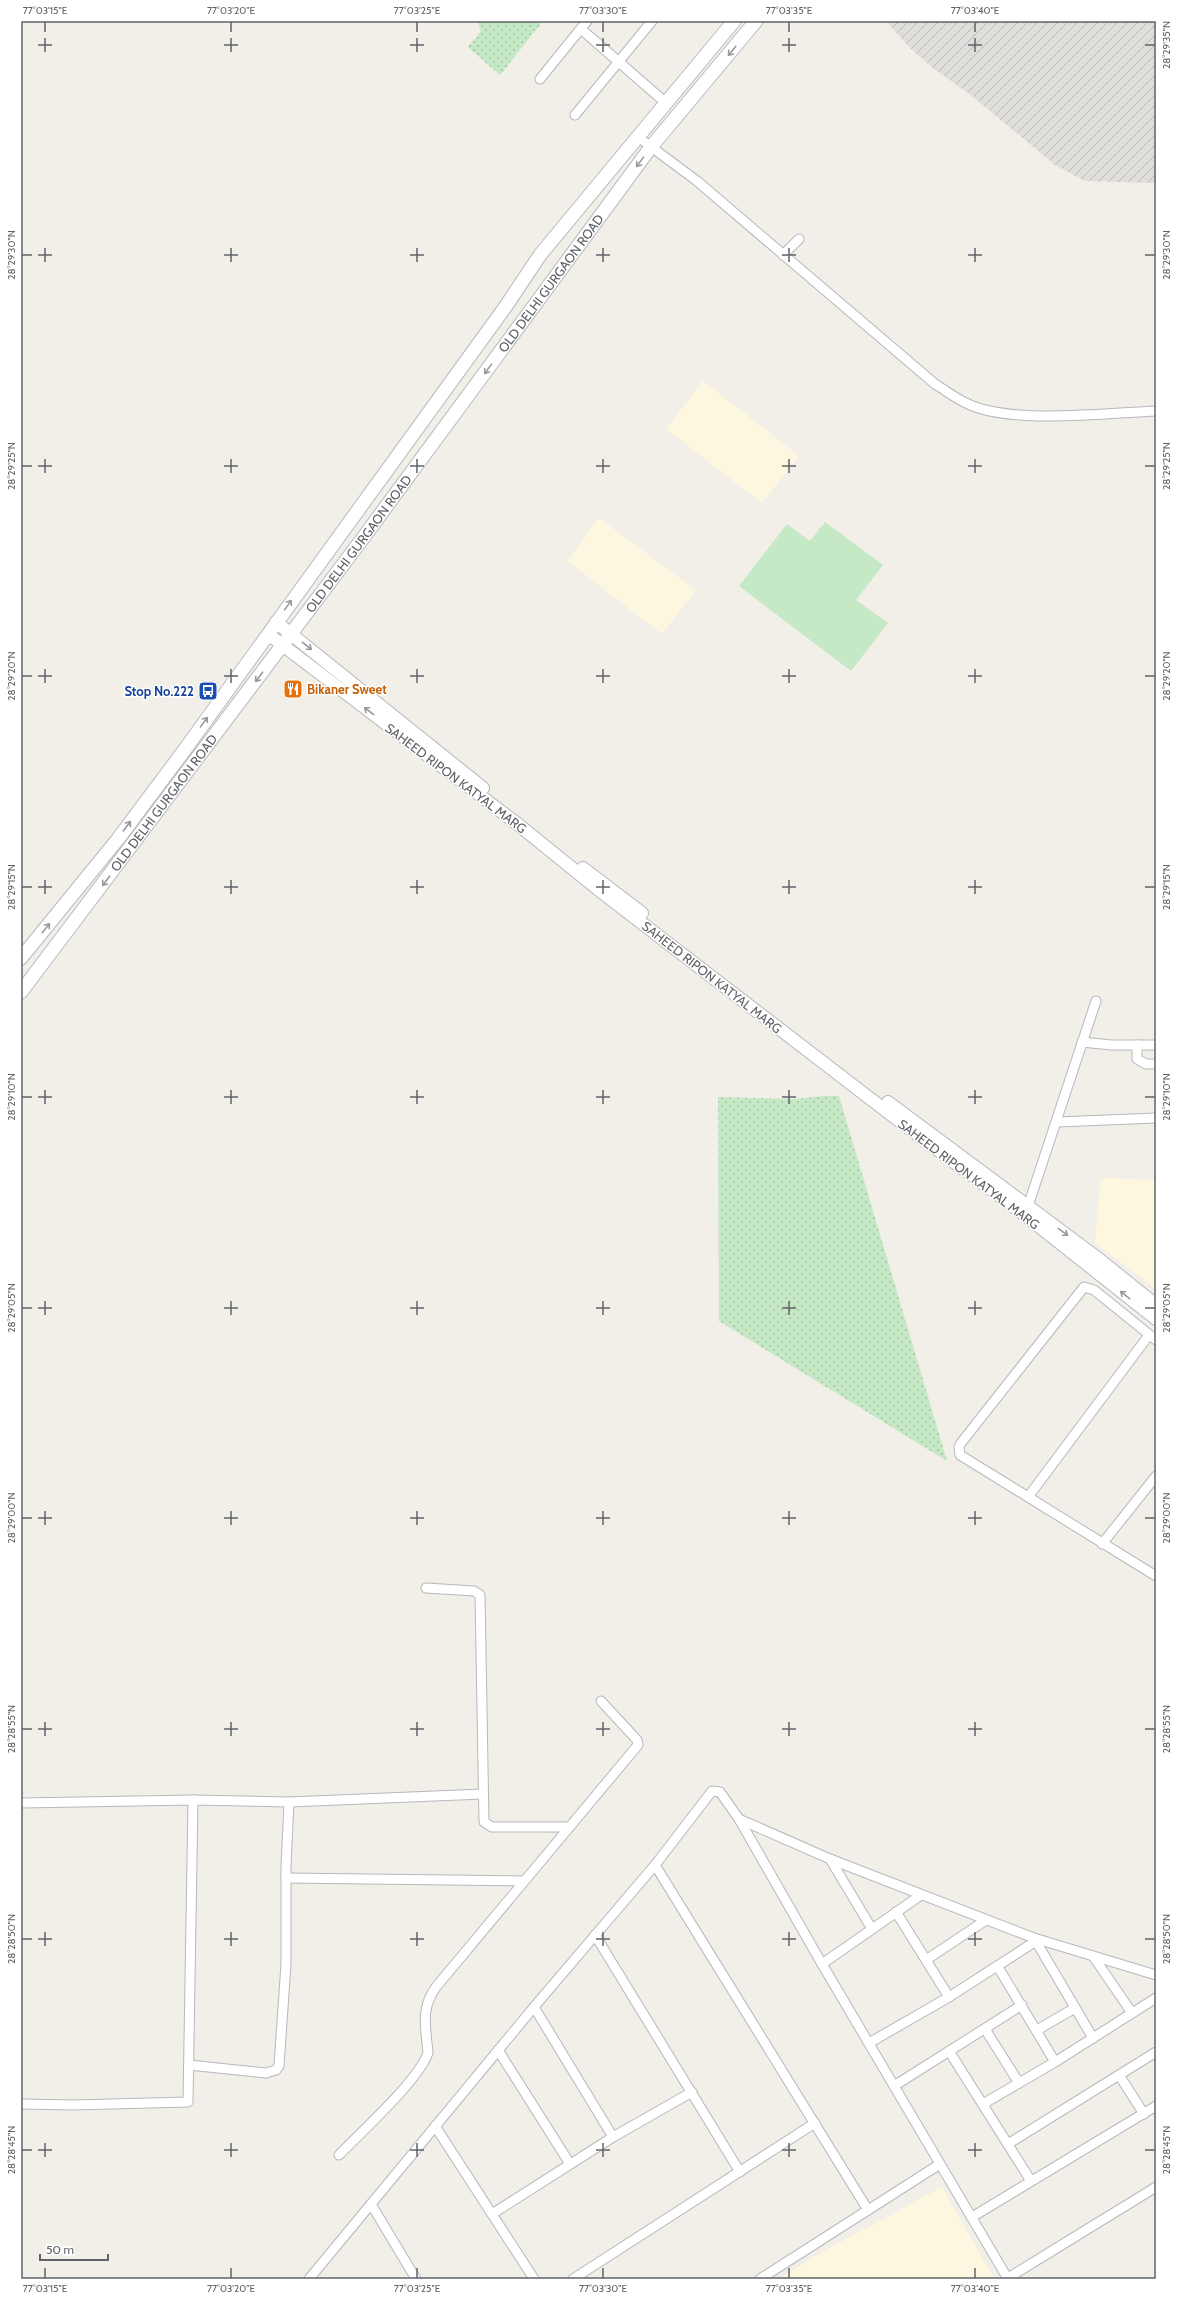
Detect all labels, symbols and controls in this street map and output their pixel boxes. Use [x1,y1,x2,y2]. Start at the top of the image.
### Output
text: 77°03'15"E [23,4,68,17]
text: 77°03'20"E [207,4,255,17]
text: 77°03'25"E [394,4,441,17]
text: 77°03'30"E [579,4,628,17]
text: 77°03'35"E [766,4,813,17]
text: 77°03'40"E [951,4,1000,17]
text: 28°29'35"N [1160,21,1173,69]
one-way arrow [727,46,736,57]
one-way arrow [636,157,644,168]
street label: OLD DELHI GURGAON ROAD [495,211,607,355]
text: 28°29'30"N [5,230,18,280]
text: 28°29'30"N [1160,230,1173,280]
one-way arrow [484,363,492,374]
text: 28°29'25"N [5,442,18,490]
text: 28°29'25"N [1160,442,1173,490]
street label: OLD DELHI GURGAON ROAD [302,472,415,616]
one-way arrow [284,600,292,611]
one-way arrow [302,642,313,650]
text: 28°29'20"N [5,651,18,701]
text: 28°29'20"N [1160,651,1173,701]
one-way arrow [255,671,264,682]
restaurant icon: Bikaner Sweet [282,678,304,700]
bus stop icon: Stop No.222 [197,680,219,702]
place label: Bikaner Sweet [307,681,387,697]
place label: Stop No.222 [124,683,194,699]
one-way arrow [363,706,374,715]
one-way arrow [200,717,208,728]
street label: SAHEED RIPON KATYAL MARG [382,720,530,837]
street label: OLD DELHI GURGAON ROAD [107,731,220,874]
one-way arrow [123,821,131,832]
text: 28°29'15"N [5,864,18,910]
text: 28°29'15"N [1160,864,1173,910]
one-way arrow [101,876,110,887]
street label: SAHEED RIPON KATYAL MARG [639,917,785,1037]
one-way arrow [41,922,50,933]
text: 28°29'10"N [5,1073,18,1121]
text: 28°29'10"N [1160,1073,1173,1121]
street label: SAHEED RIPON KATYAL MARG [895,1116,1043,1233]
one-way arrow [1057,1228,1068,1236]
text: 28°29'05"N [5,1283,18,1333]
text: 28°29'05"N [1160,1283,1173,1333]
one-way arrow [1120,1290,1131,1299]
text: 28°29'00"N [5,1492,18,1544]
text: 28°29'00"N [1160,1492,1173,1544]
text: 28°28'55"N [5,1705,18,1753]
text: 28°28'55"N [1160,1705,1173,1753]
text: 28°28'50"N [5,1914,18,1964]
text: 28°28'50"N [1160,1914,1173,1964]
text: 28°28'45"N [5,2126,18,2174]
text: 28°28'45"N [1160,2126,1173,2174]
scale bar [40,2236,108,2262]
text: 50 m [46,2242,74,2257]
text: 77°03'15"E [23,2282,68,2295]
text: 77°03'20"E [207,2282,255,2295]
text: 77°03'25"E [394,2282,441,2295]
text: 77°03'30"E [579,2282,628,2295]
text: 77°03'35"E [766,2282,813,2295]
text: 77°03'40"E [951,2282,1000,2295]

